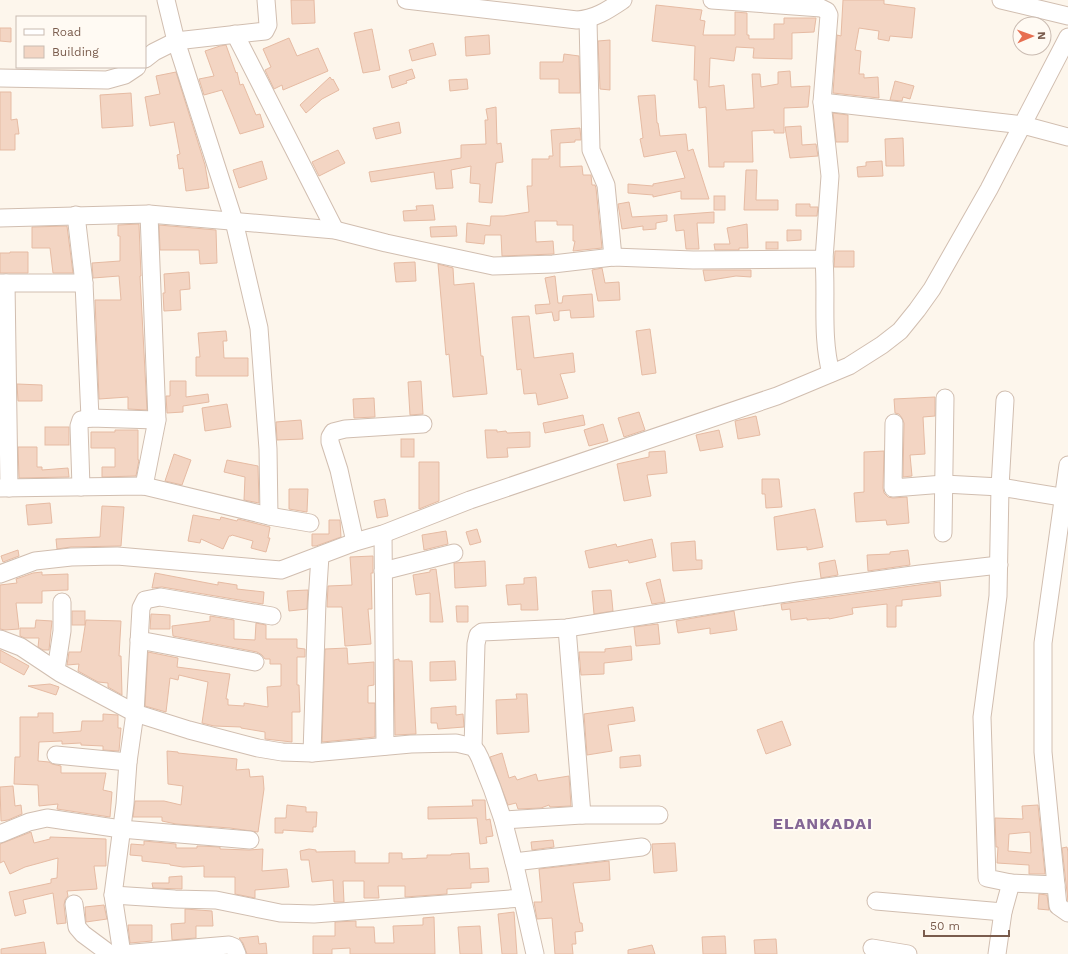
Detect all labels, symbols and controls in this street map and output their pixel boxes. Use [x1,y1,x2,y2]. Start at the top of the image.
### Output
legend [16,16,146,68]
north arrow [1012,16,1052,56]
text: Road [52,25,81,39]
text: N [1035,31,1048,40]
text: Building [52,45,99,59]
district label: ELANKADAI [773,814,873,833]
scale bar [924,912,1009,938]
text: 50 m [930,919,960,933]

